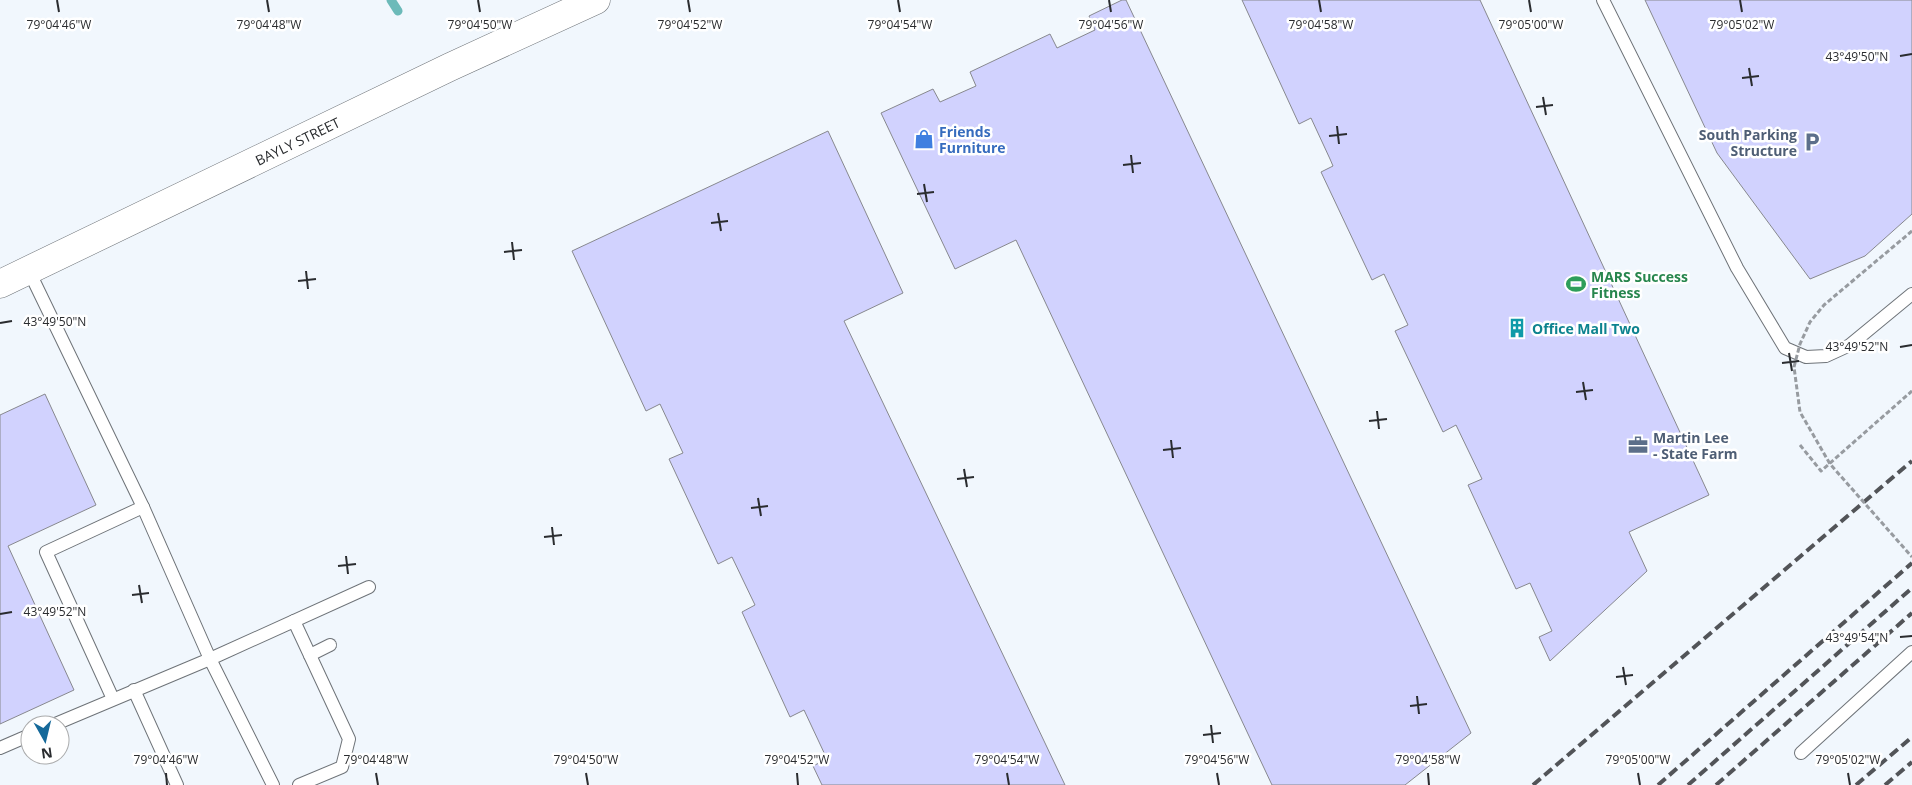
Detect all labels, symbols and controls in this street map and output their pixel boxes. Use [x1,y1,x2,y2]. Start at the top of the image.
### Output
text: 79°04'46"W [27,16,91,33]
text: 79°04'48"W [237,16,301,33]
text: 79°04'50"W [448,16,512,33]
text: 79°04'52"W [658,16,722,33]
text: 79°04'54"W [868,16,932,33]
text: 79°04'56"W [1079,16,1143,33]
text: 79°04'58"W [1289,16,1353,33]
text: 79°05'00"W [1499,16,1563,33]
text: 79°05'02"W [1710,16,1774,33]
text: 43°49'50"N [1826,48,1888,65]
street label: BAYLY STREET [252,112,343,169]
place label: Friends Furniture [939,122,1006,157]
place label: South Parking Structure [1699,125,1797,160]
shop icon: Friends Furniture [913,128,935,150]
parking icon: South Parking Structure [1801,131,1823,153]
place label: MARS Success Fitness [1591,267,1688,302]
sports icon: MARS Success Fitness [1565,273,1587,295]
text: 43°49'50"N [24,313,86,330]
building icon: Office Mall Two [1506,317,1528,339]
place label: Office Mall Two [1532,319,1640,338]
text: 43°49'52"N [1826,338,1888,355]
place label: Martin Lee - State Farm [1653,428,1738,463]
office icon: Martin Lee - State Farm [1627,434,1649,456]
text: 43°49'52"N [24,603,86,620]
text: 43°49'54"N [1826,629,1888,646]
north arrow [20,715,70,765]
text: N [40,743,54,764]
text: 79°04'46"W [134,751,198,768]
text: 79°04'48"W [344,751,408,768]
text: 79°04'50"W [554,751,618,768]
text: 79°04'52"W [765,751,829,768]
text: 79°04'54"W [975,751,1039,768]
text: 79°04'56"W [1185,751,1249,768]
text: 79°04'58"W [1396,751,1460,768]
text: 79°05'00"W [1606,751,1670,768]
text: 79°05'02"W [1816,751,1880,768]

